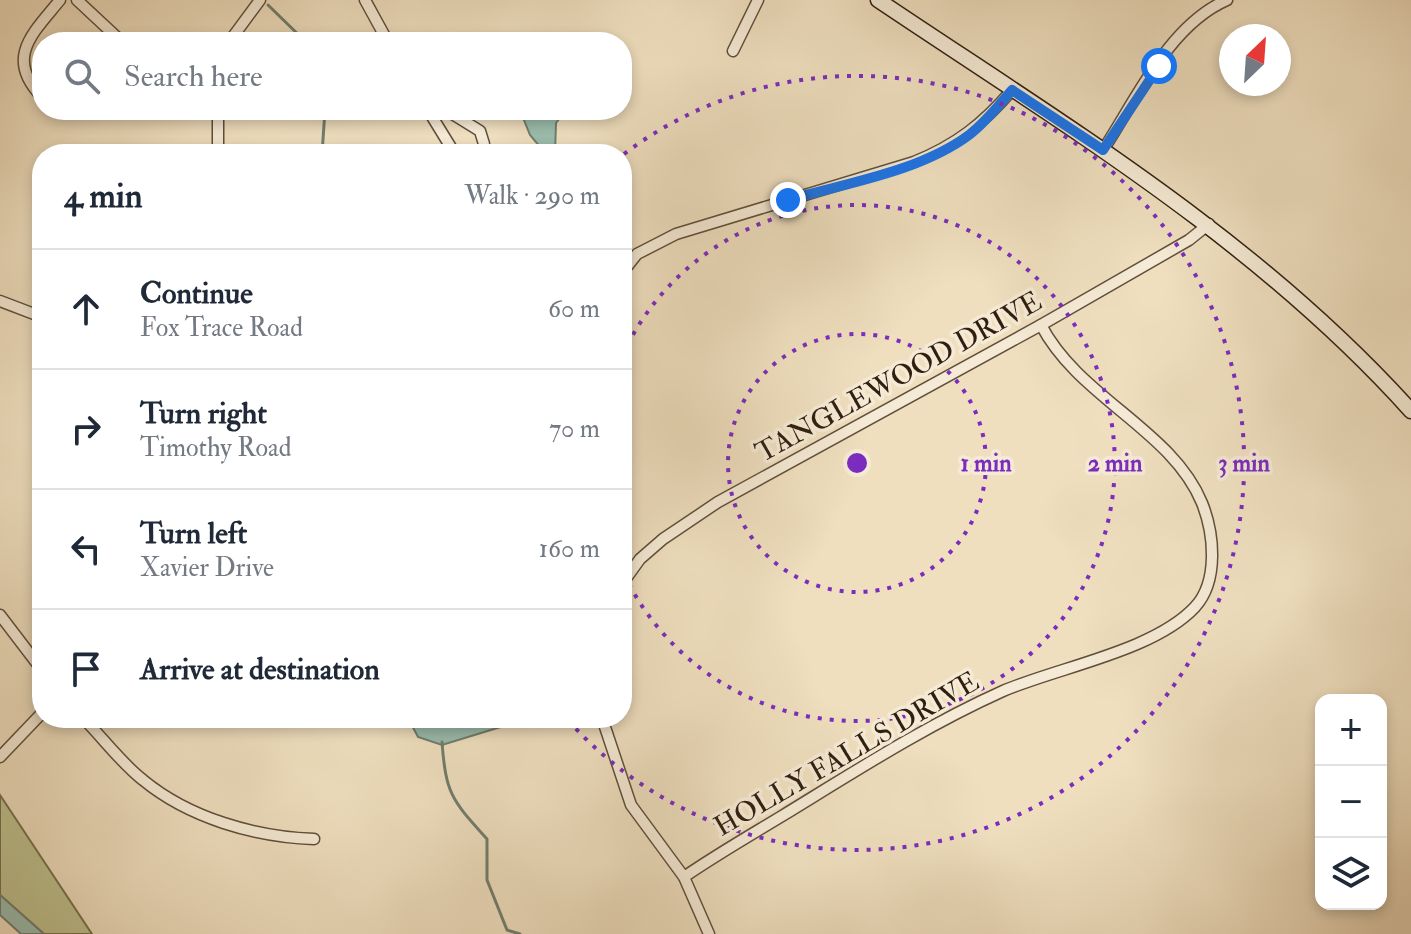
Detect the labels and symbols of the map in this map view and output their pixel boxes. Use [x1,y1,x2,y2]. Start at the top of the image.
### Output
north arrow [1219,24,1291,96]
route start [1141,48,1177,84]
route end [770,182,806,218]
street label: TANGLEWOOD DRIVE [749,284,1048,471]
text: 1 min [961,448,1012,479]
text: 2 min [1088,448,1143,479]
text: 3 min [1218,448,1270,479]
centre of rings [843,449,871,477]
street label: HOLLY FALLS DRIVE [708,664,986,845]

